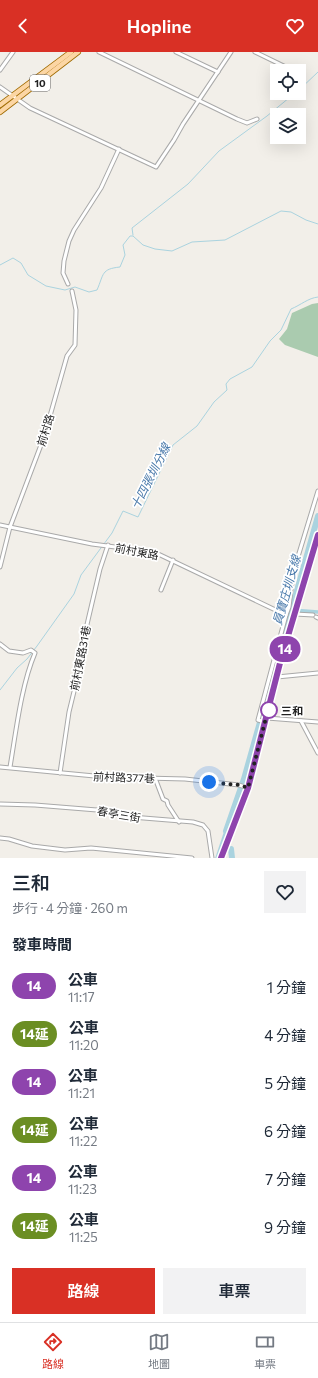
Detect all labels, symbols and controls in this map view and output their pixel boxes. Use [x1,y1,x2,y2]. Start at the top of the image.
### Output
icon: back [12,15,34,37]
text: Hopline [127,15,191,37]
icon: heart [284,15,306,37]
map controls [270,64,306,144]
button: locate [270,64,306,100]
road number: 10 [30,75,50,91]
button: layers [270,108,306,144]
street label: 前村路 [34,412,56,448]
water label: 十四張圳分線 [127,439,173,511]
street label: 前村東路 [114,540,160,562]
water label: 員寶庄圳支線 [269,552,303,627]
street label: 前村東路31巷 [67,624,93,692]
line badge: 14 [267,636,303,662]
text: 14 [278,640,292,657]
marker: 三和 [260,701,278,719]
place label: 三和 [281,704,303,717]
street label: 前村路377巷 [93,769,155,785]
your location [199,772,219,792]
street label: 春亭三街 [96,804,142,824]
text: 三和 [12,871,50,894]
button: heart [264,871,306,913]
text: 步行 · 4 分鐘 · 260 m [12,900,128,916]
text: 發車時間 [12,935,72,953]
text: 公車 [68,970,98,988]
text: 14 [27,977,41,994]
text: 1 分鐘 [267,978,306,996]
text: 11:17 [68,989,95,1005]
text: 公車 [69,1018,99,1036]
text: 14延 [20,1025,49,1042]
text: 4 分鐘 [264,1026,306,1044]
text: 11:20 [69,1037,99,1053]
text: 公車 [68,1066,98,1084]
text: 14 [27,1073,41,1090]
text: 5 分鐘 [265,1074,306,1092]
text: 11:21 [68,1085,95,1101]
text: 公車 [69,1114,99,1132]
text: 14延 [20,1121,49,1138]
text: 6 分鐘 [264,1122,306,1140]
text: 11:22 [69,1133,98,1149]
text: 公車 [68,1162,98,1180]
text: 14 [27,1169,41,1186]
text: 7 分鐘 [265,1170,306,1188]
text: 11:23 [68,1181,97,1197]
text: 公車 [69,1210,99,1228]
text: 14延 [20,1217,49,1234]
text: 9 分鐘 [264,1218,306,1236]
text: 11:25 [69,1229,98,1245]
button: 路線 [12,1268,155,1314]
button: 車票 [163,1268,306,1314]
tab: 路線 [42,1331,64,1371]
tab: 地圖 [148,1331,170,1371]
tab: 車票 [254,1331,276,1371]

